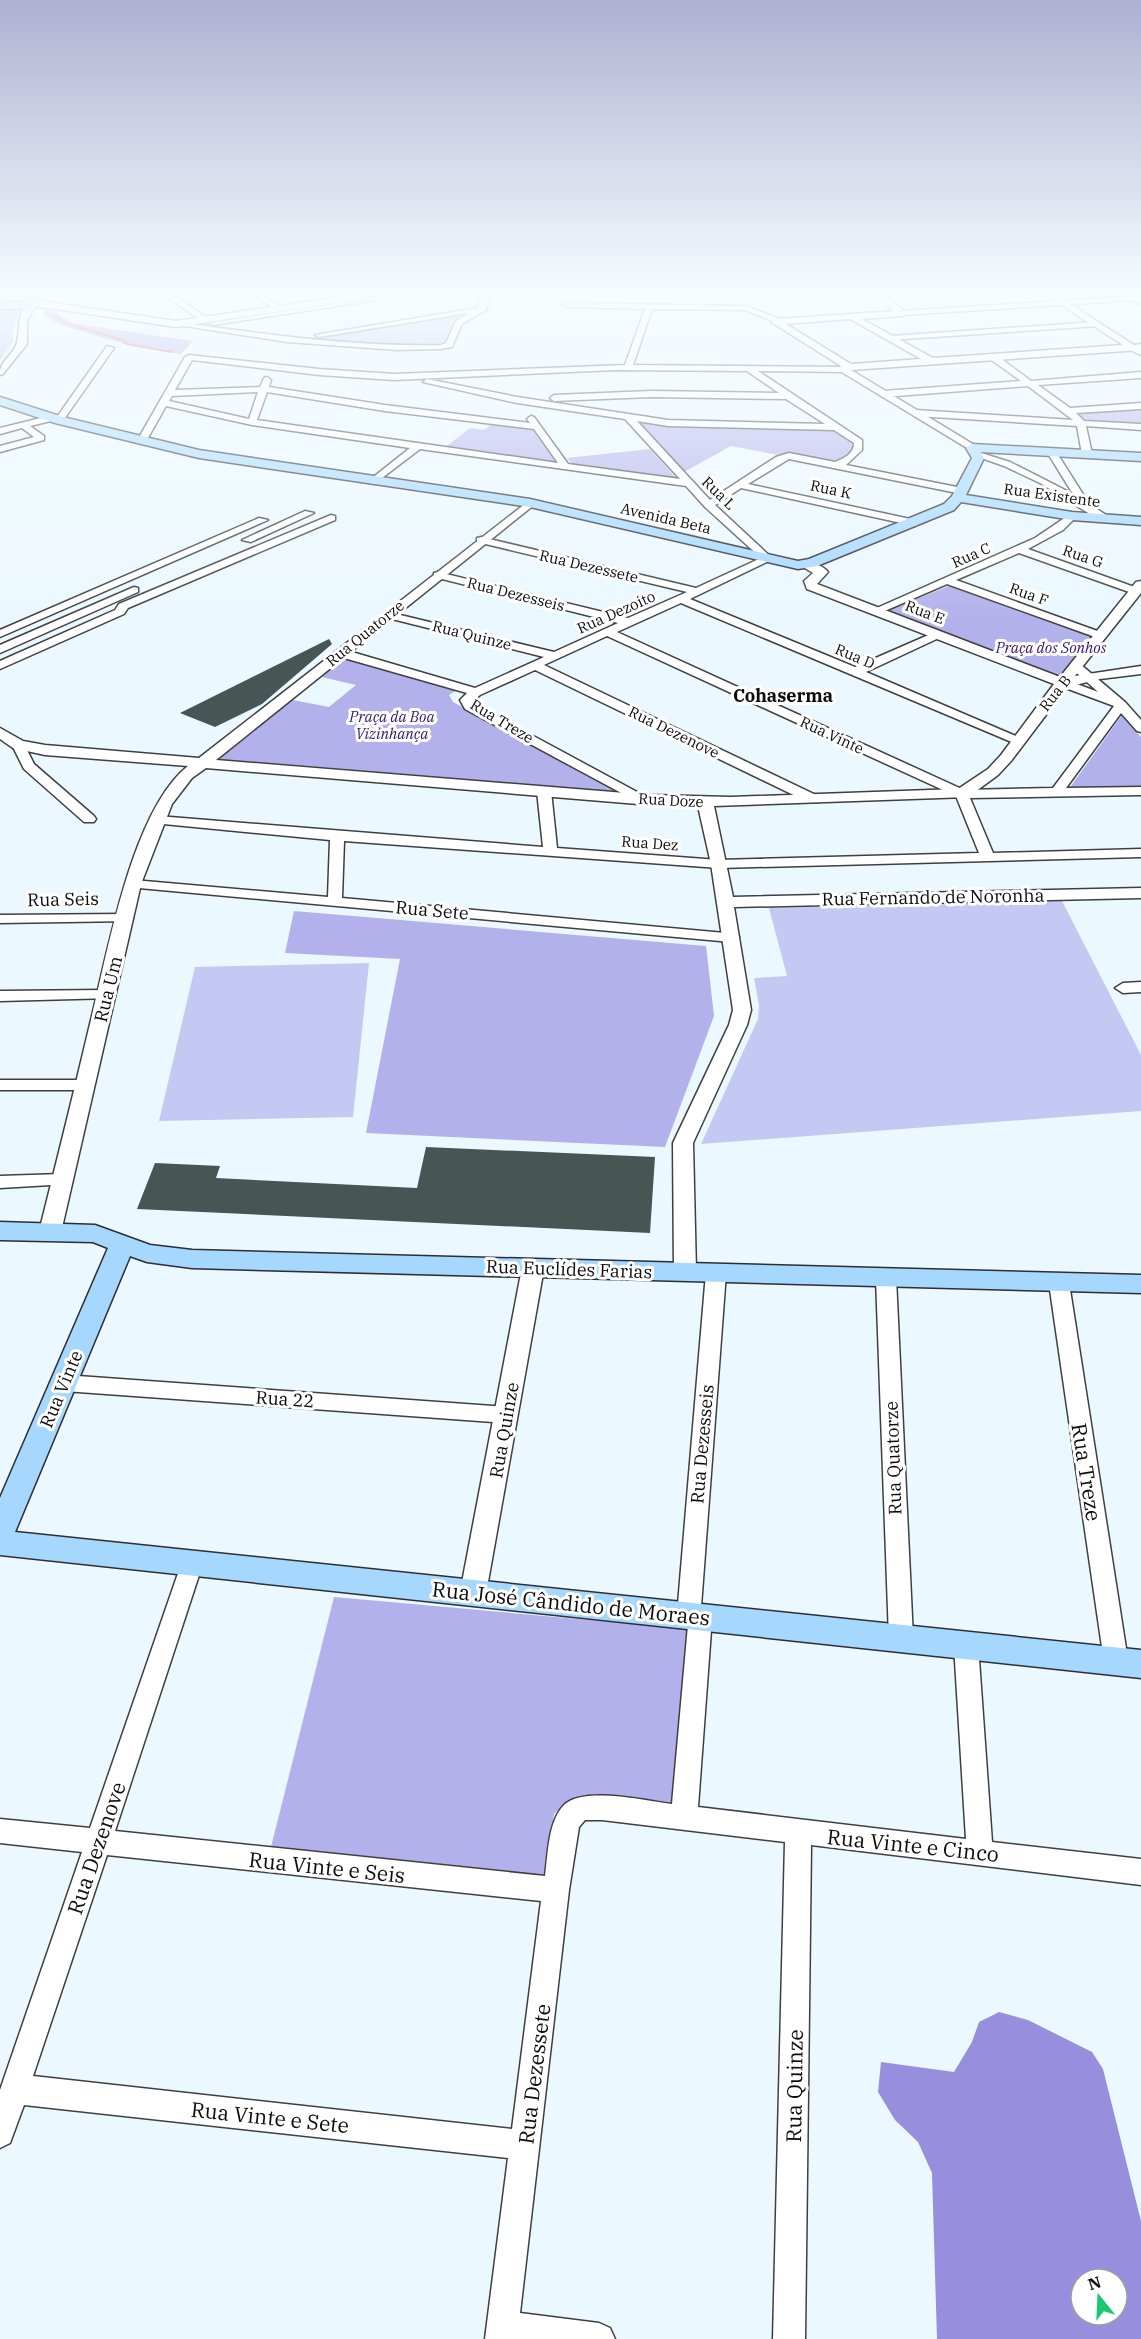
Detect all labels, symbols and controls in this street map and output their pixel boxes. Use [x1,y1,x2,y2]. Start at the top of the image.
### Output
street label: Rua L [698,472,740,514]
street label: Rua K [809,475,854,503]
street label: Rua Existente [1003,479,1101,511]
street label: Avenida Beta [619,498,713,538]
street label: Rua C [949,538,993,572]
street label: Rua G [1060,540,1106,572]
street label: Rua Dezessete [538,545,640,587]
street label: Rua Dezesseis [465,573,567,615]
street label: Rua F [1007,578,1051,610]
street label: Rua Dezoito [574,586,658,638]
street label: Rua Quatorze [322,596,408,670]
street label: Rua E [903,596,947,628]
street label: Rua Quinze [430,616,514,654]
park label: Praça dos Sonhos [995,638,1107,657]
street label: Rua D [832,639,878,673]
street label: Rua B [1035,671,1075,715]
district label: Cohaserma [733,684,833,707]
street label: Rua Treze [467,695,537,747]
street label: Rua Dezenove [625,702,723,762]
park label: Praça da Boa Vizinhança [348,707,435,743]
street label: Rua Vinte [797,712,867,758]
street label: Rua Doze [638,789,704,811]
street label: Rua Dez [621,832,679,854]
street label: Rua Fernando de Noronha [821,884,1045,910]
street label: Rua Seis [27,887,99,911]
street label: Rua Sete [394,895,470,925]
street label: Rua Um [89,953,127,1025]
street label: Rua Euclídes Farias [485,1255,653,1283]
street label: Rua Vinte [34,1347,88,1431]
street label: Rua Quinze [484,1380,524,1480]
street label: Rua Dezesseis [685,1383,719,1505]
street label: Rua 22 [255,1385,315,1413]
street label: Rua Quatorze [880,1401,906,1515]
street label: Rua Treze [1065,1421,1109,1523]
street label: Rua José Cândido de Moraes [431,1574,711,1632]
street label: Rua Dezenove [60,1778,132,1918]
street label: Rua Vinte e Cinco [826,1822,1000,1868]
street label: Rua Vinte e Seis [247,1845,407,1889]
street label: Rua Dezessete [511,2002,557,2146]
street label: Rua Quinze [779,2029,809,2143]
street label: Rua Vinte e Sete [190,2095,350,2139]
north arrow [1069,2267,1129,2327]
text: N [1085,2271,1103,2294]

